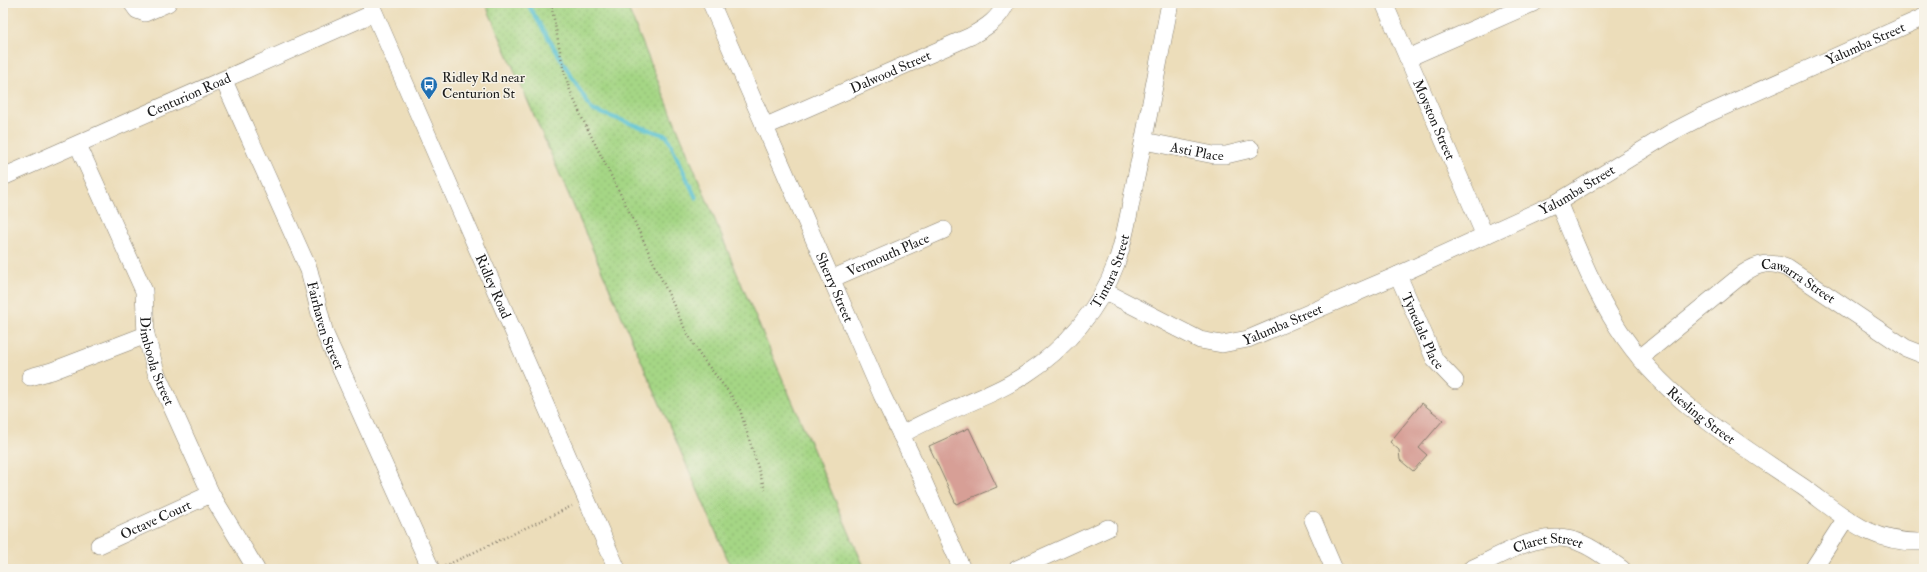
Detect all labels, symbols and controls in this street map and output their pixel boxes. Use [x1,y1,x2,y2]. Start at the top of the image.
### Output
street label: Yalumba Street [1823,18,1908,68]
street label: Dalwood Street [847,46,934,97]
street label: Centurion Road [144,69,233,121]
place label: Ridley Rd near Centurion St [442,69,526,102]
bus stop icon: Ridley Rd near Centurion St [419,75,439,100]
street label: Moyston Street [1410,77,1460,163]
street label: Asti Place [1168,138,1224,164]
street label: Yalumba Street [1536,161,1618,218]
street label: Vermouth Place [844,229,932,280]
street label: Tintara Street [1087,232,1133,311]
street label: Sherry Street [812,250,858,325]
street label: Ridley Road [472,251,515,321]
street label: Cawarra Street [1760,255,1839,307]
street label: Fairhaven Street [304,279,348,372]
street label: Tynedale Place [1398,290,1448,373]
street label: Yalumba Street [1241,300,1325,348]
street label: Dimboola Street [137,316,179,408]
street label: Riesling Street [1664,383,1739,448]
street label: Octave Court [117,496,194,543]
street label: Claret Street [1510,529,1587,556]

